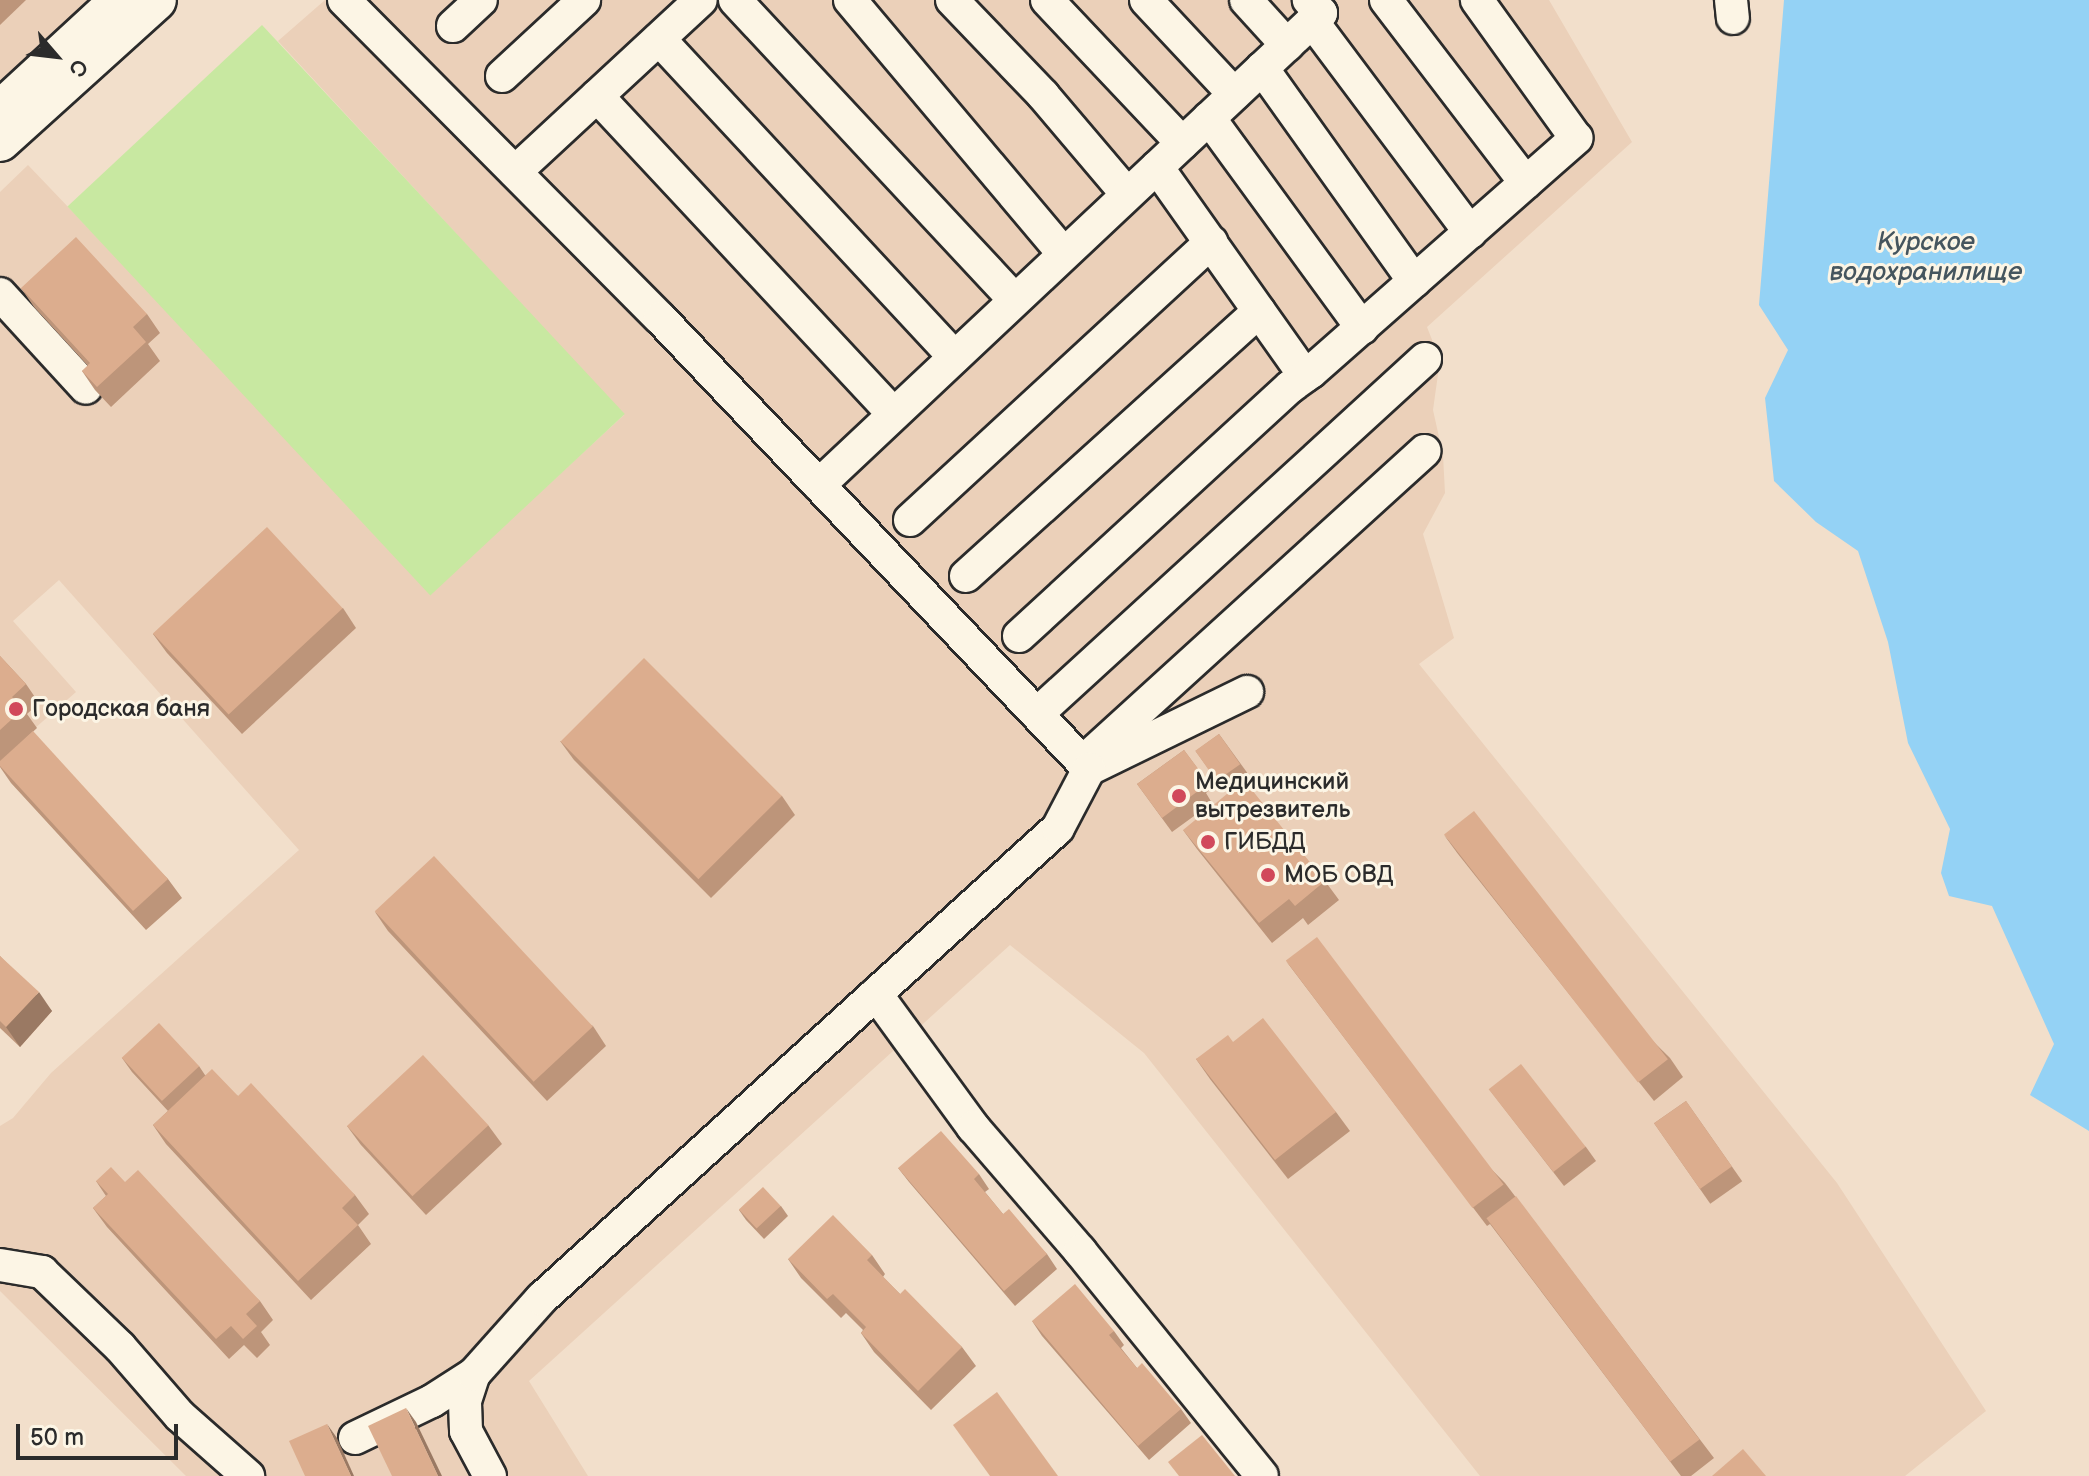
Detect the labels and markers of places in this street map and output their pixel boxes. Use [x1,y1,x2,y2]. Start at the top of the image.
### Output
place label: Городская баня [32,695,210,723]
marker: Городская баня [7,700,25,718]
place label: Медицинский вытрезвитель [1195,768,1350,824]
marker: Медицинский вытрезвитель [1170,787,1188,805]
place label: ГИБДД [1224,828,1306,856]
marker: ГИБДД [1199,833,1217,851]
place label: МОБ ОВД [1284,861,1394,889]
marker: МОБ ОВД [1259,866,1277,884]

